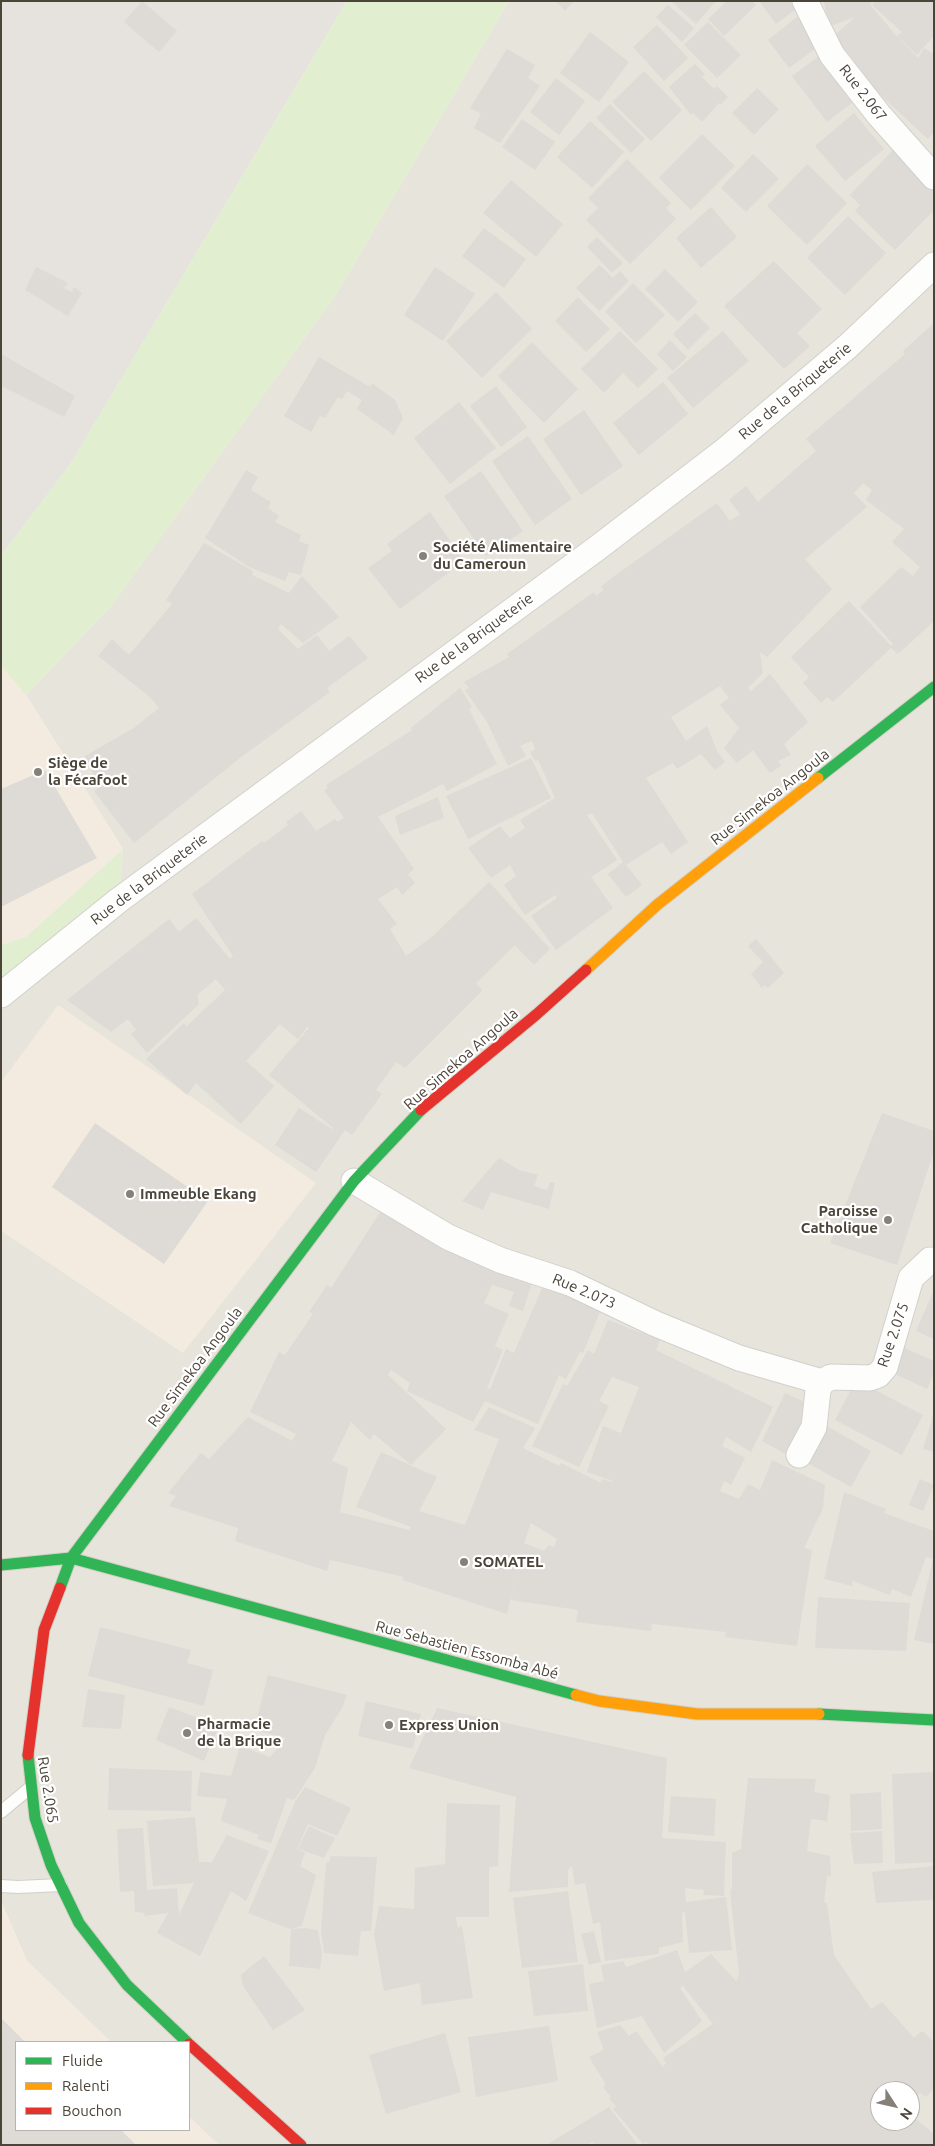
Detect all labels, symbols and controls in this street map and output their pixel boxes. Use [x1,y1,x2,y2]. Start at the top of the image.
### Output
street label: Rue 2.067 [835,61,891,125]
street label: Rue de la Briqueterie [735,339,855,443]
place label: Société Alimentaire du Cameroun [433,538,572,573]
marker: Société Alimentaire du Cameroun [417,550,429,562]
street label: Rue de la Briqueterie [411,589,537,687]
street label: Rue Simekoa Angoula [707,745,833,849]
place label: Siège de la Fécafoot [48,754,127,789]
marker: Siège de la Fécafoot [32,766,44,778]
street label: Rue de la Briqueterie [87,829,211,929]
street label: Rue Simekoa Angoula [400,1004,522,1114]
place label: Immeuble Ekang [140,1185,256,1203]
marker: Immeuble Ekang [124,1188,136,1200]
place label: Paroisse Catholique [801,1202,878,1237]
marker: Paroisse Catholique [882,1214,894,1226]
street label: Rue 2.073 [550,1270,618,1312]
street label: Rue 2.075 [874,1300,912,1370]
street label: Rue Simekoa Angoula [144,1303,246,1431]
place label: SOMATEL [474,1553,543,1571]
marker: SOMATEL [458,1556,470,1568]
street label: Rue Sebastien Essomba Abé [374,1617,560,1683]
place label: Pharmacie de la Brique [197,1715,281,1750]
place label: Express Union [399,1716,499,1734]
marker: Express Union [383,1719,395,1731]
marker: Pharmacie de la Brique [181,1727,193,1739]
street label: Rue 2.065 [34,1755,62,1825]
legend [15,2041,190,2131]
text: Fluide [62,2052,103,2069]
text: Ralenti [62,2077,109,2094]
north arrow [870,2081,920,2131]
text: Bouchon [62,2102,122,2119]
text: N [897,2105,916,2123]

